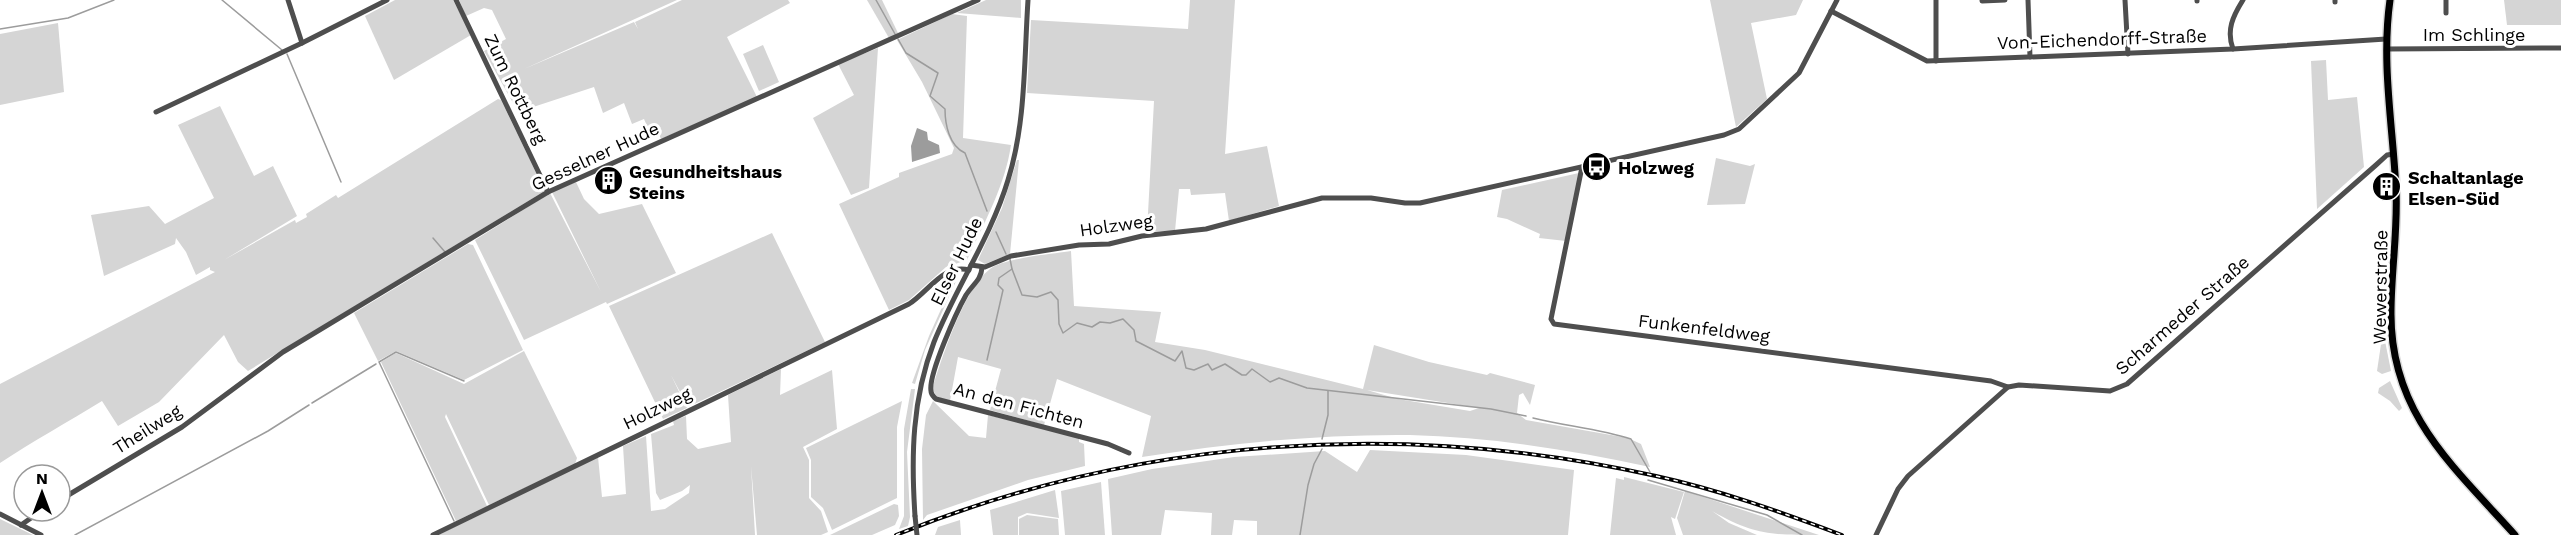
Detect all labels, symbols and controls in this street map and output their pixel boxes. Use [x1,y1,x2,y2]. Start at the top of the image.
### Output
street label: Im Schlinge [2423,24,2525,45]
street label: Von-Eichendorff-Straße [1997,25,2207,53]
street label: Zum Rottberg [480,31,552,148]
street label: Gesselner Hude [528,117,662,195]
bus stop icon: Holzweg [1581,151,1613,183]
place label: Holzweg [1618,157,1695,178]
place label: Gesundheitshaus Steins [629,161,783,203]
building icon: Gesundheitshaus Steins [592,165,624,197]
place label: Schaltanlage Elsen-Süd [2408,167,2524,209]
building icon: Schaltanlage Elsen-Süd [2371,171,2403,203]
street label: Holzweg [1078,209,1154,241]
street label: Elser Hude [926,213,986,309]
street label: Wewerstraße [2368,229,2392,345]
street label: Scharmeder Straße [2111,251,2253,379]
street label: Funkenfeldweg [1637,310,1771,347]
street label: An den Fichten [952,378,1086,432]
street label: Holzweg [619,382,695,434]
street label: Theilweg [109,400,185,458]
north arrow [12,463,72,523]
text: N [36,469,48,488]

